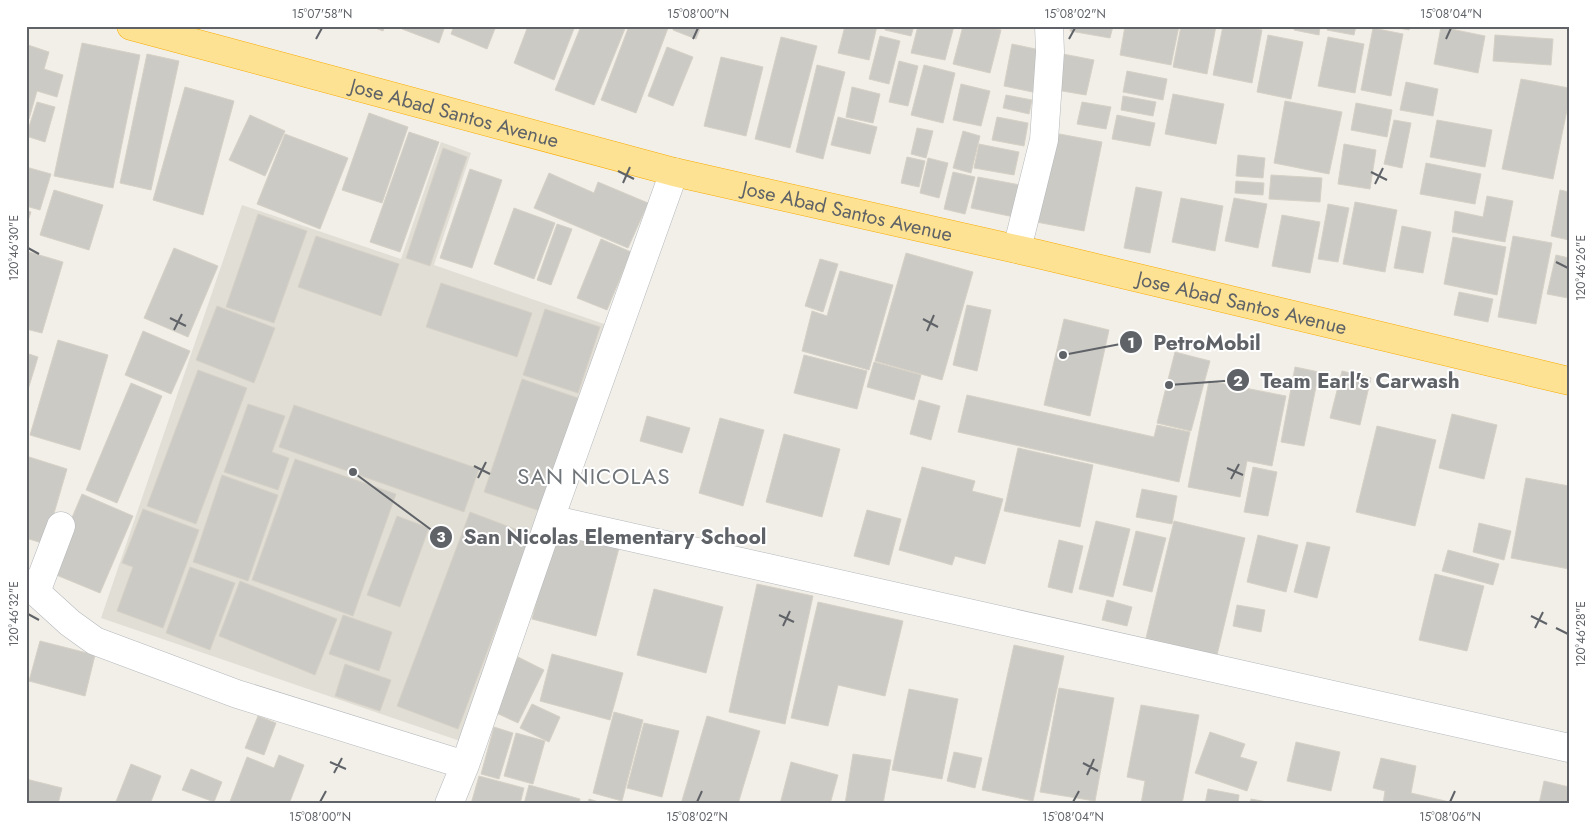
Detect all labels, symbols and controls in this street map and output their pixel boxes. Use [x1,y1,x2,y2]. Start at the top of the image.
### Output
text: 15°07'58"N [292,5,352,23]
text: 15°08'00"N [667,5,729,23]
text: 15°08'02"N [1044,5,1106,23]
text: 15°08'04"N [1420,5,1482,23]
street label: Jose Abad Santos Avenue [344,70,562,155]
street label: Jose Abad Santos Avenue [736,173,955,249]
text: 120°46'30"E [5,215,23,281]
text: 120°46'26"E [1572,235,1590,301]
street label: Jose Abad Santos Avenue [1131,263,1350,342]
callout: PetroMobil [1119,324,1271,360]
text: PetroMobil [1153,328,1261,358]
text: 1 [1127,332,1135,354]
callout: Team Earl's Carwash [1226,362,1470,398]
text: Team Earl's Carwash [1260,366,1460,396]
text: 2 [1233,370,1243,392]
district label: SAN NICOLAS [517,460,671,492]
callout: San Nicolas Elementary School [428,519,776,555]
text: San Nicolas Elementary School [463,522,767,552]
text: 3 [436,526,446,548]
text: 120°46'32"E [5,581,23,647]
text: 120°46'28"E [1572,601,1590,667]
text: 15°08'00"N [289,808,351,826]
text: 15°08'02"N [666,808,728,826]
text: 15°08'04"N [1042,808,1104,826]
text: 15°08'06"N [1419,808,1481,826]

